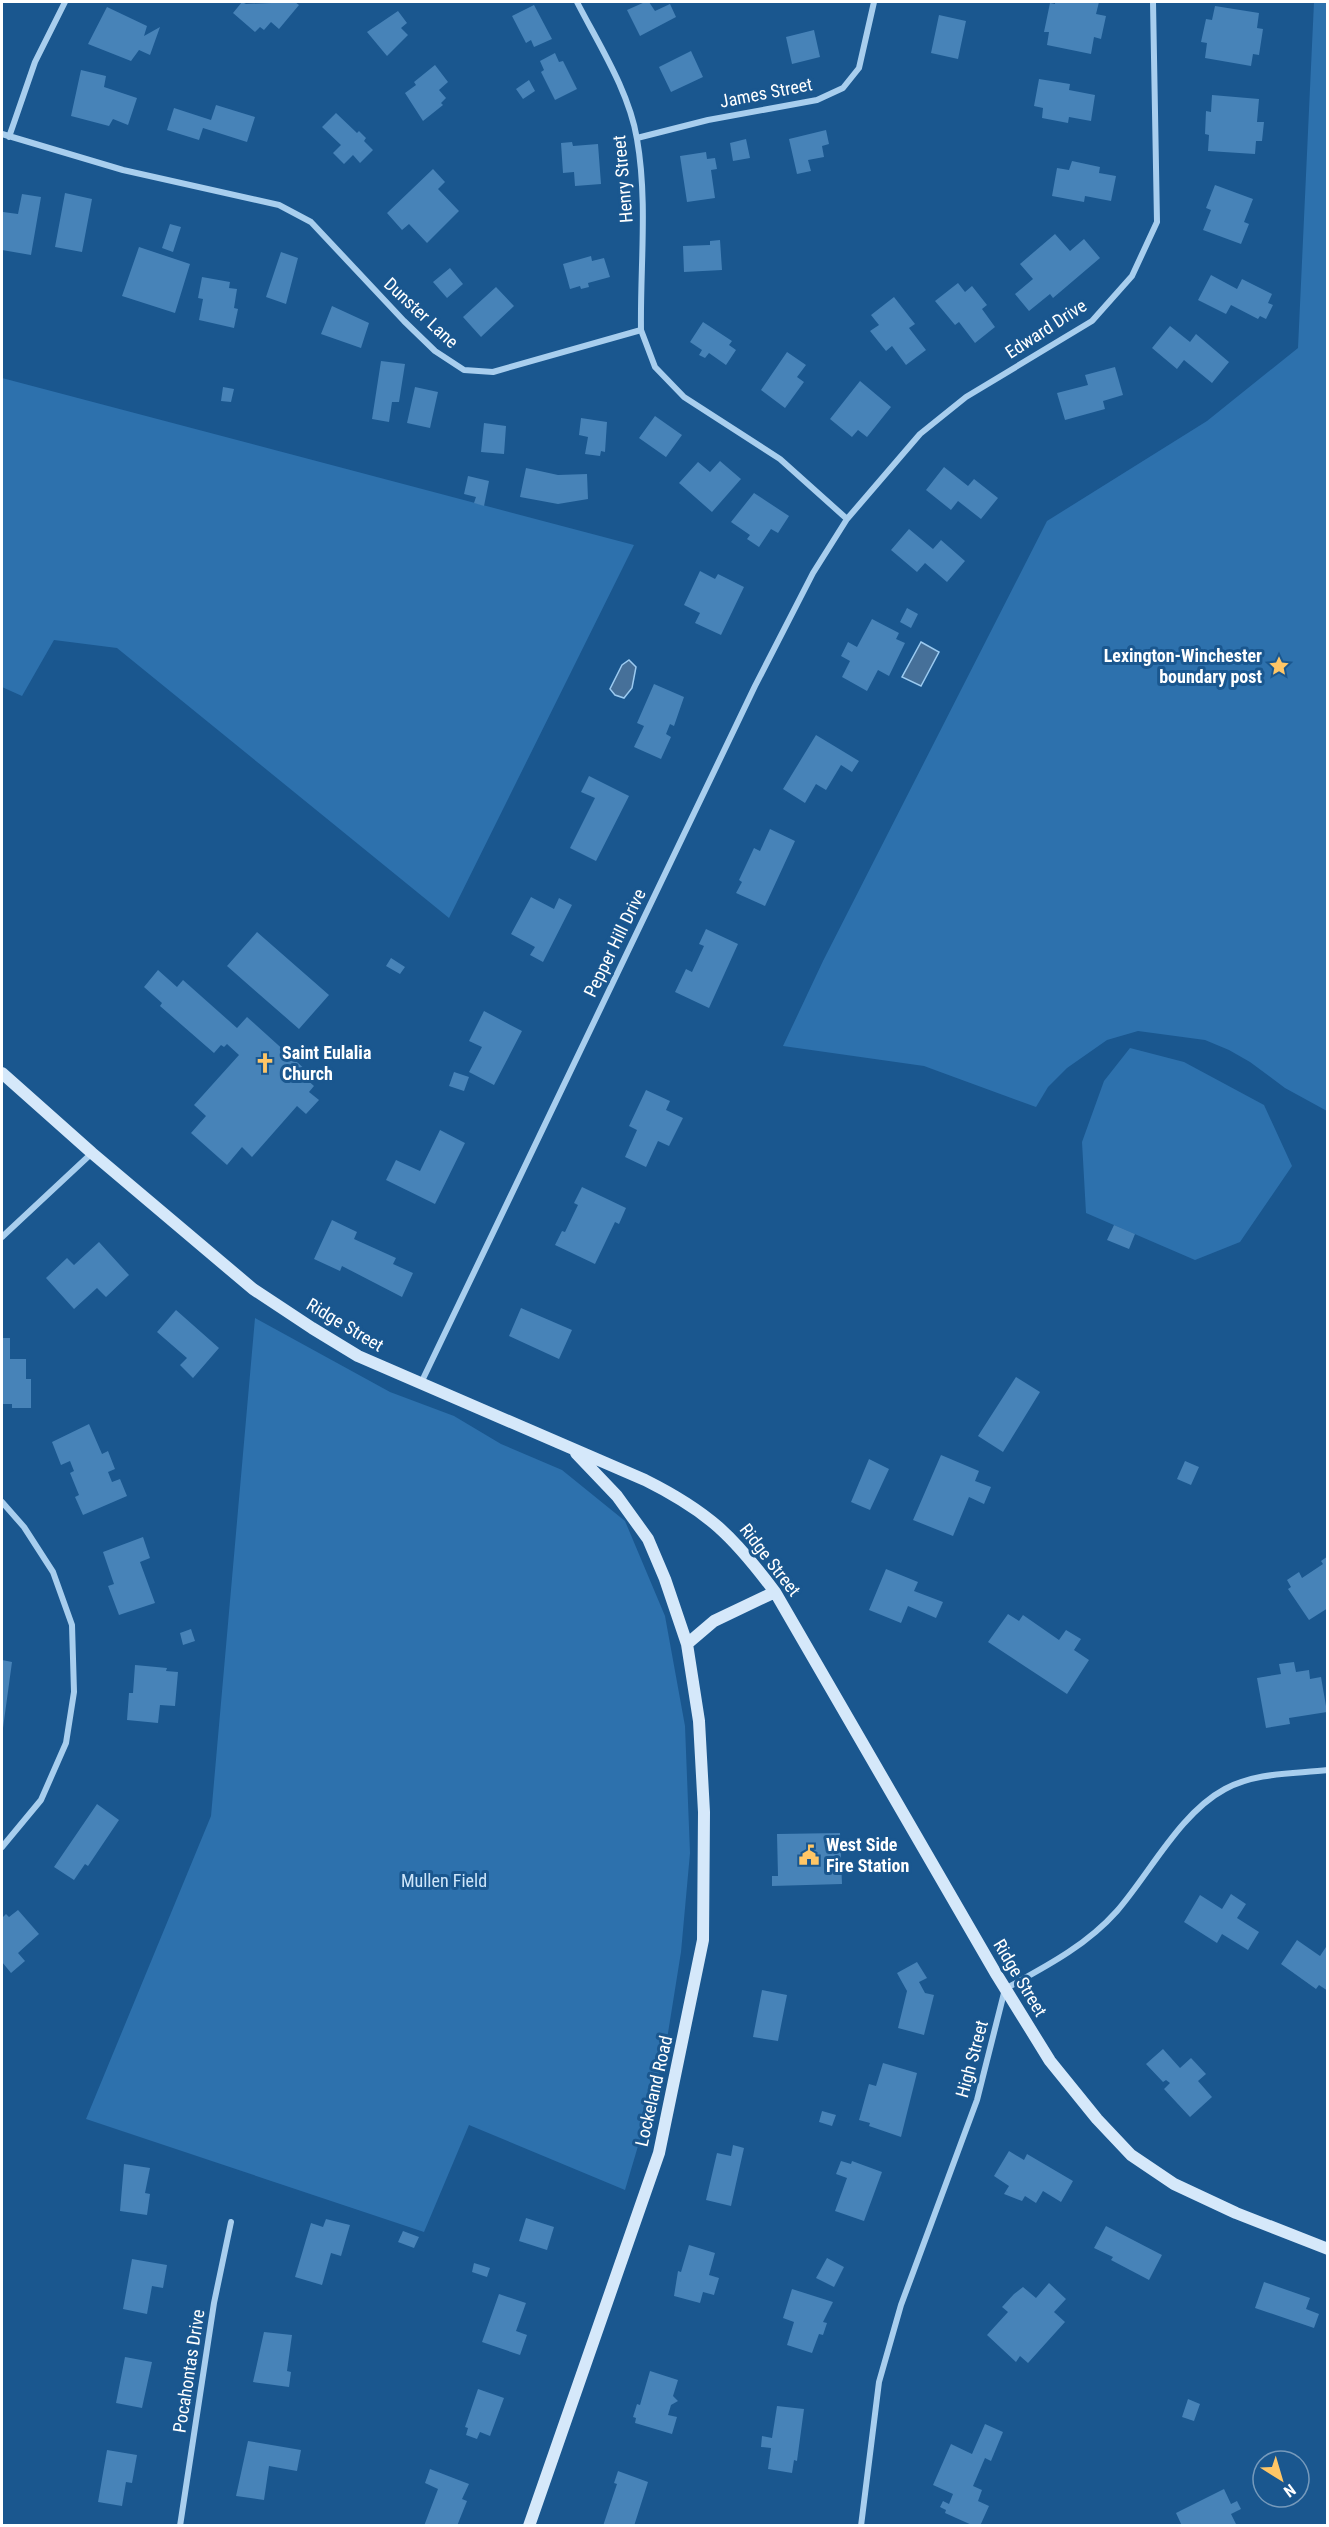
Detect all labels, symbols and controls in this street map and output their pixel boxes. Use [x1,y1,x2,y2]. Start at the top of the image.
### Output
street label: James Street [718,73,814,112]
street label: Henry Street [608,134,637,224]
street label: Dunster Lane [380,273,463,352]
street label: Edward Drive [1001,295,1090,363]
place label: Lexington-Winchester boundary post [1104,645,1262,687]
place icon: Lexington-Winchester boundary post [1267,654,1291,678]
street label: Pepper Hill Drive [579,885,650,1000]
place label: Saint Eulalia Church [282,1042,371,1084]
church icon: Saint Eulalia Church [253,1051,277,1075]
street label: Ridge Street [303,1293,388,1356]
street label: Ridge Street [736,1519,805,1600]
place label: West Side Fire Station [826,1834,909,1876]
public building icon: West Side Fire Station [797,1843,821,1867]
park label: Mullen Field [401,1870,487,1891]
street label: Ridge Street [989,1935,1052,2020]
street label: High Street [951,2018,992,2100]
street label: Lockeland Road [631,2033,676,2148]
street label: Pocahontas Drive [168,2308,209,2434]
north arrow [1251,2449,1311,2509]
text: N [1280,2480,1299,2501]

